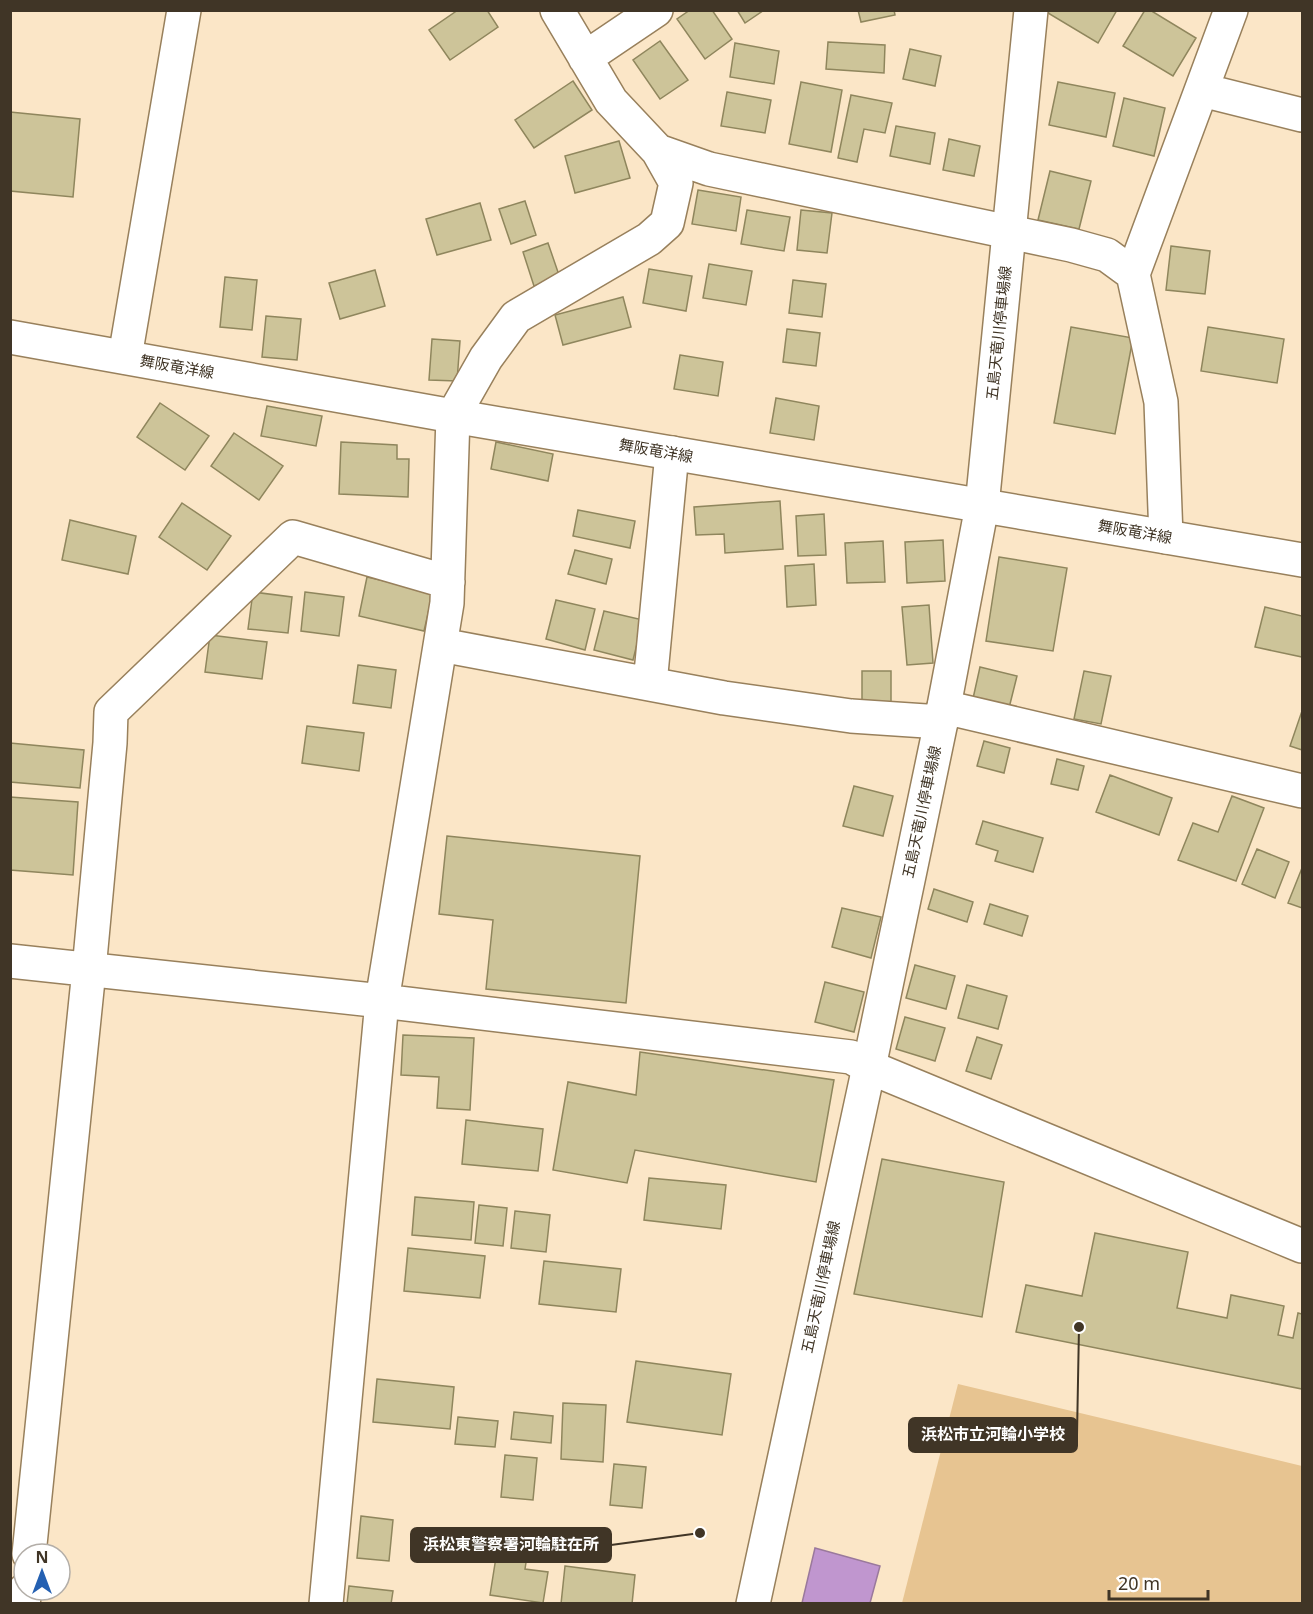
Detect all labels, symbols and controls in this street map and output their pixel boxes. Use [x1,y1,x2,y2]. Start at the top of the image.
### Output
street label: 五島天竜川停車場線 [981,265,1015,401]
street label: 舞阪竜洋線 [138,350,216,382]
street label: 舞阪竜洋線 [617,434,695,466]
street label: 舞阪竜洋線 [1096,515,1174,547]
street label: 五島天竜川停車場線 [897,744,945,880]
street label: 五島天竜川停車場線 [796,1219,844,1355]
callout: 浜松市立河輪小学校 [909,1418,1077,1452]
text: 浜松市立河輪小学校 [921,1423,1065,1445]
callout: 浜松東警察署河輪駐在所 [411,1528,611,1562]
text: 浜松東警察署河輪駐在所 [423,1533,599,1555]
north arrow [12,1542,72,1602]
text: N [35,1546,49,1568]
scale bar [1109,1563,1208,1601]
text: 20 m [1118,1571,1160,1595]

